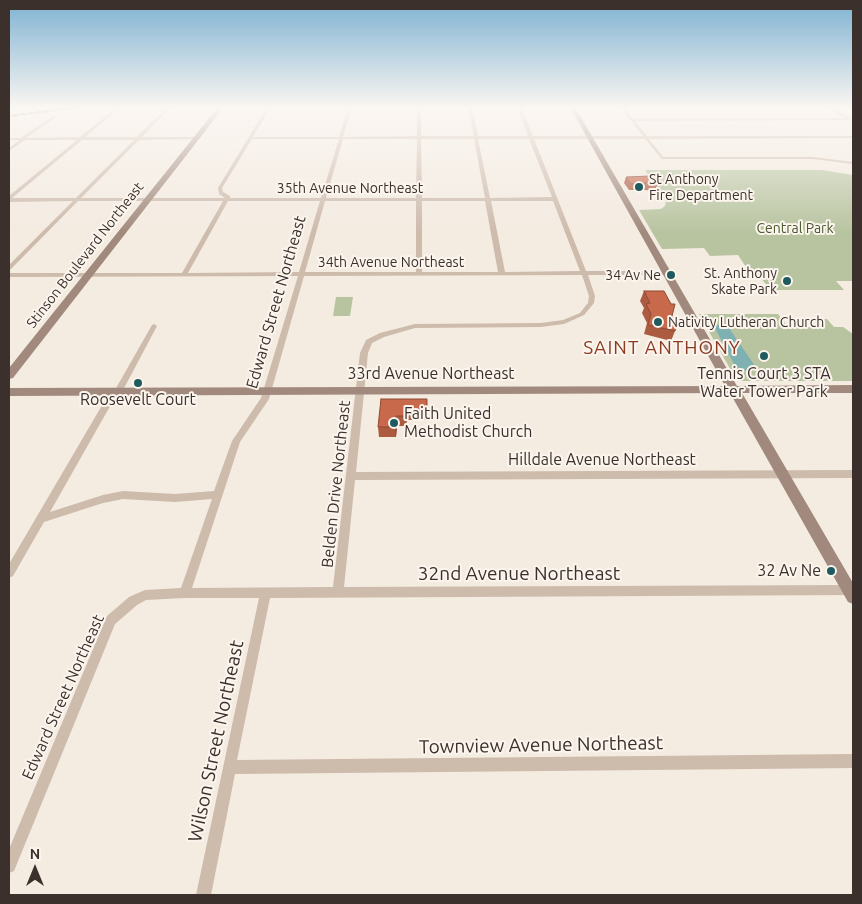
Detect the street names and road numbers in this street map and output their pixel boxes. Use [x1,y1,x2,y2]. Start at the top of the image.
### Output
street label: Stinson Boulevard Northeast [23,179,147,331]
street label: 35th Avenue Northeast [277,180,423,196]
street label: Edward Street Northeast [242,213,310,391]
street label: 34th Avenue Northeast [318,254,464,270]
street label: 33rd Avenue Northeast [347,364,515,384]
street label: Belden Drive Northeast [318,399,354,569]
street label: Hilldale Avenue Northeast [508,450,696,470]
street label: 32nd Avenue Northeast [418,563,620,585]
street label: Edward Street Northeast [18,611,108,783]
street label: Wilson Street Northeast [183,638,249,844]
street label: Townview Avenue Northeast [419,731,663,759]

